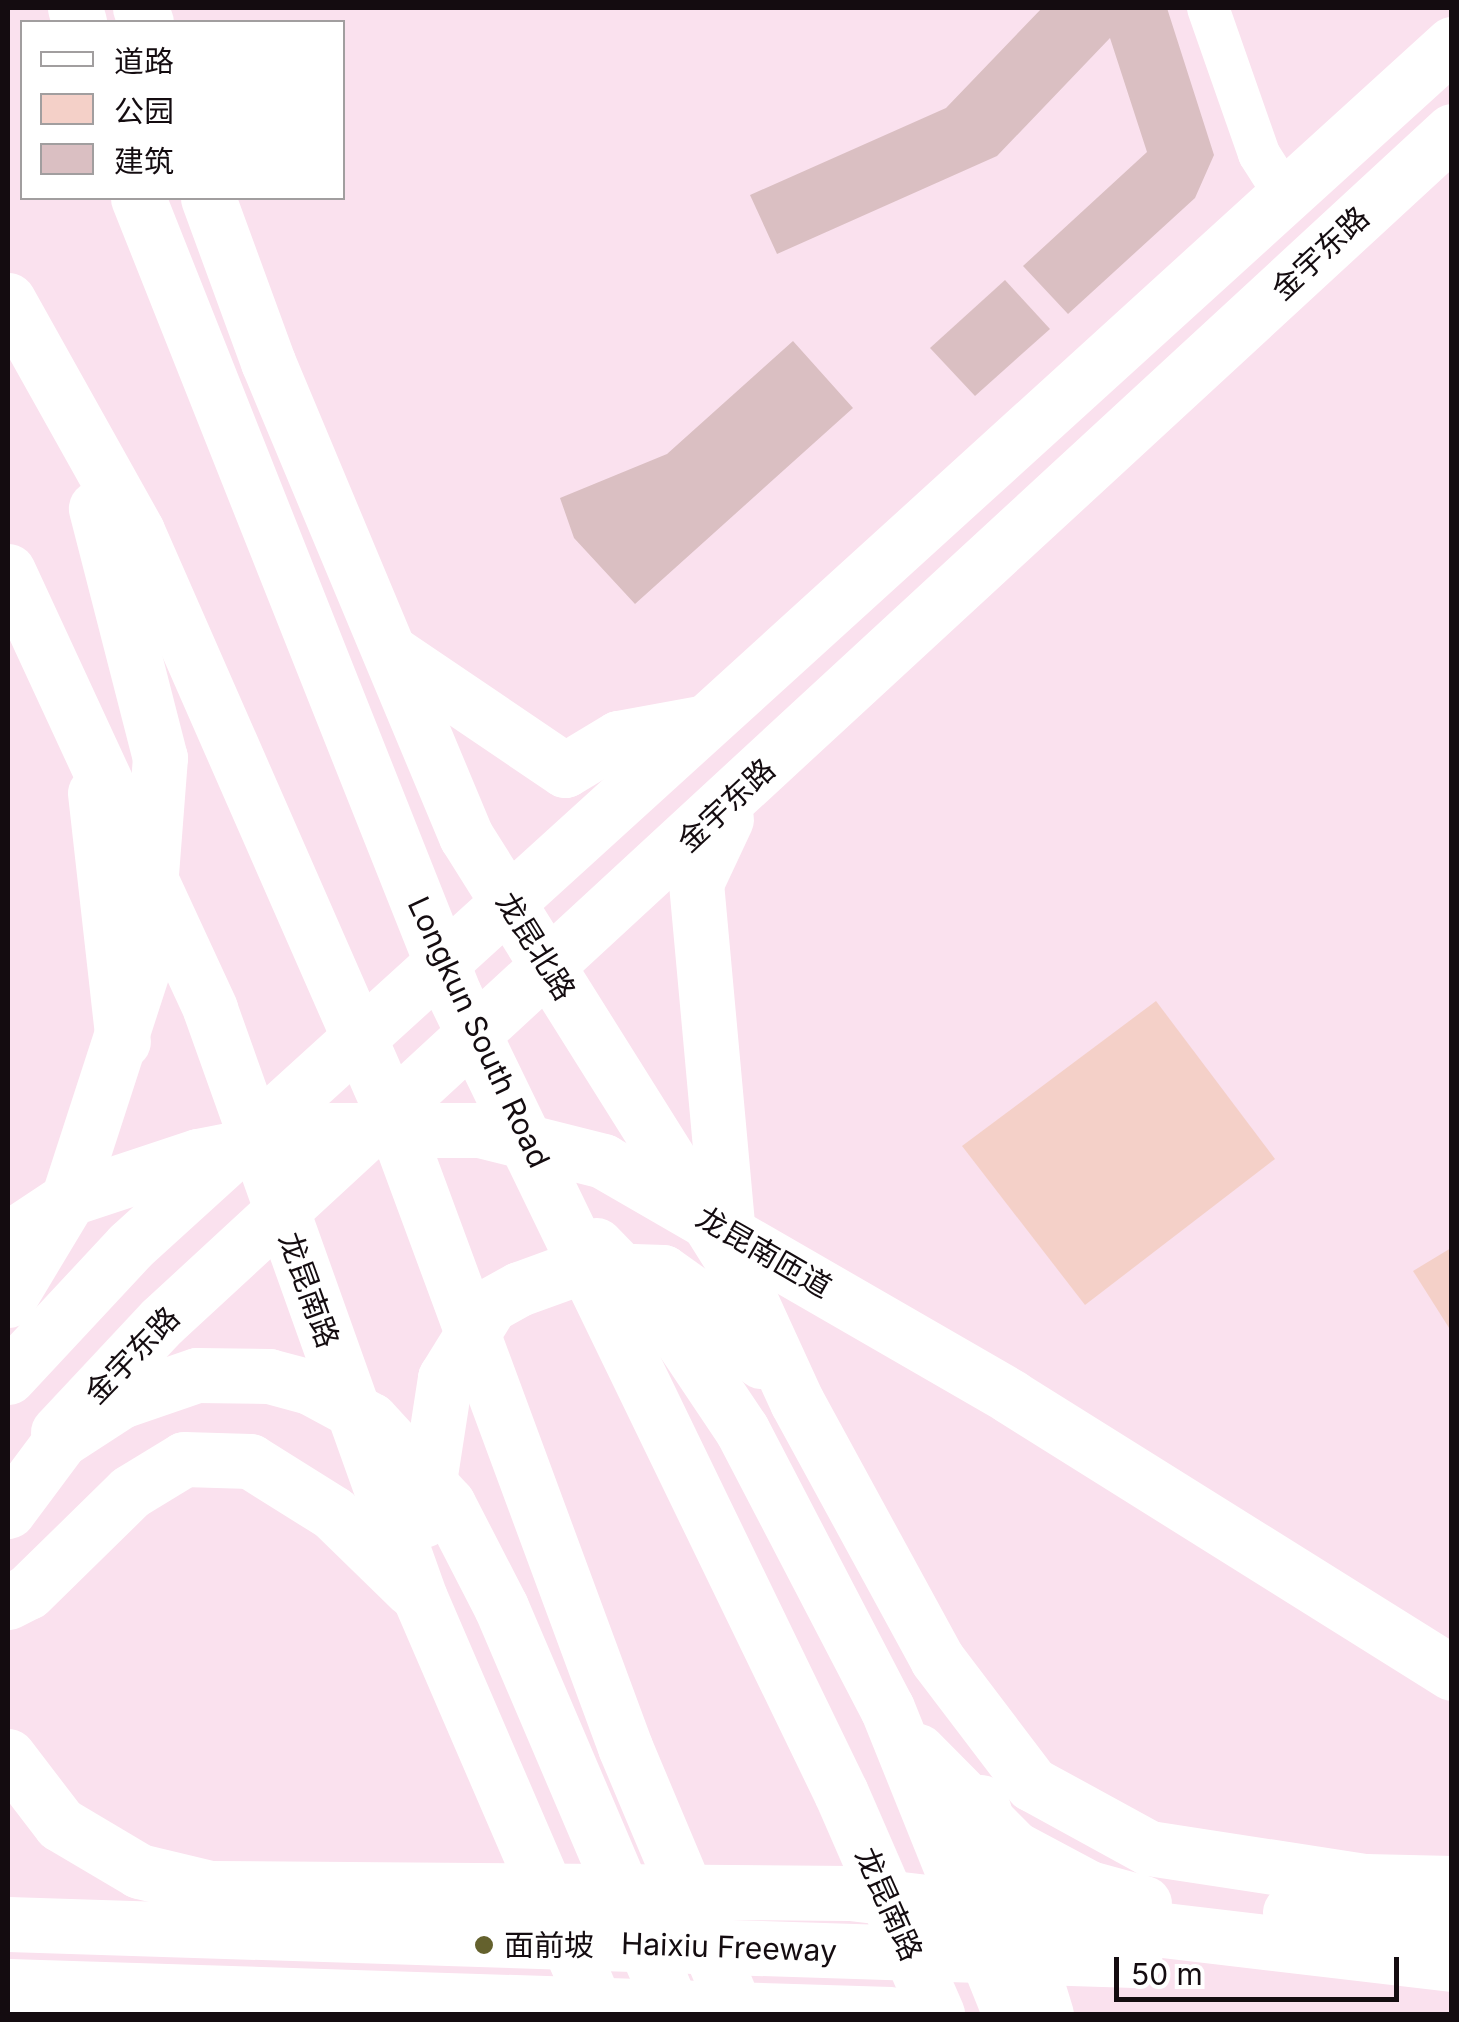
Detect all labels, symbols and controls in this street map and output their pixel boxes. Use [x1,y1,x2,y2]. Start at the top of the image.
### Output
legend [20,20,345,200]
text: 道路 [114,43,174,79]
text: 公园 [114,93,174,129]
text: 建筑 [114,143,174,179]
street label: 金宇东路 [1264,199,1376,307]
street label: 金宇东路 [670,751,782,859]
street label: 龙昆北路 [489,886,583,1006]
street label: Longkun South Road [400,891,558,1173]
street label: 龙昆南匝道 [690,1199,838,1305]
street label: 龙昆南路 [272,1227,346,1353]
street label: 金宇东路 [77,1299,187,1411]
street label: 龙昆南路 [848,1842,930,1966]
street label: Haixiu Freeway [620,1925,838,1969]
place label: 面前坡 [504,1927,594,1963]
marker: 面前坡 [473,1934,495,1956]
scale bar [1119,1937,1404,1999]
text: 50 m [1131,1956,1203,1992]

